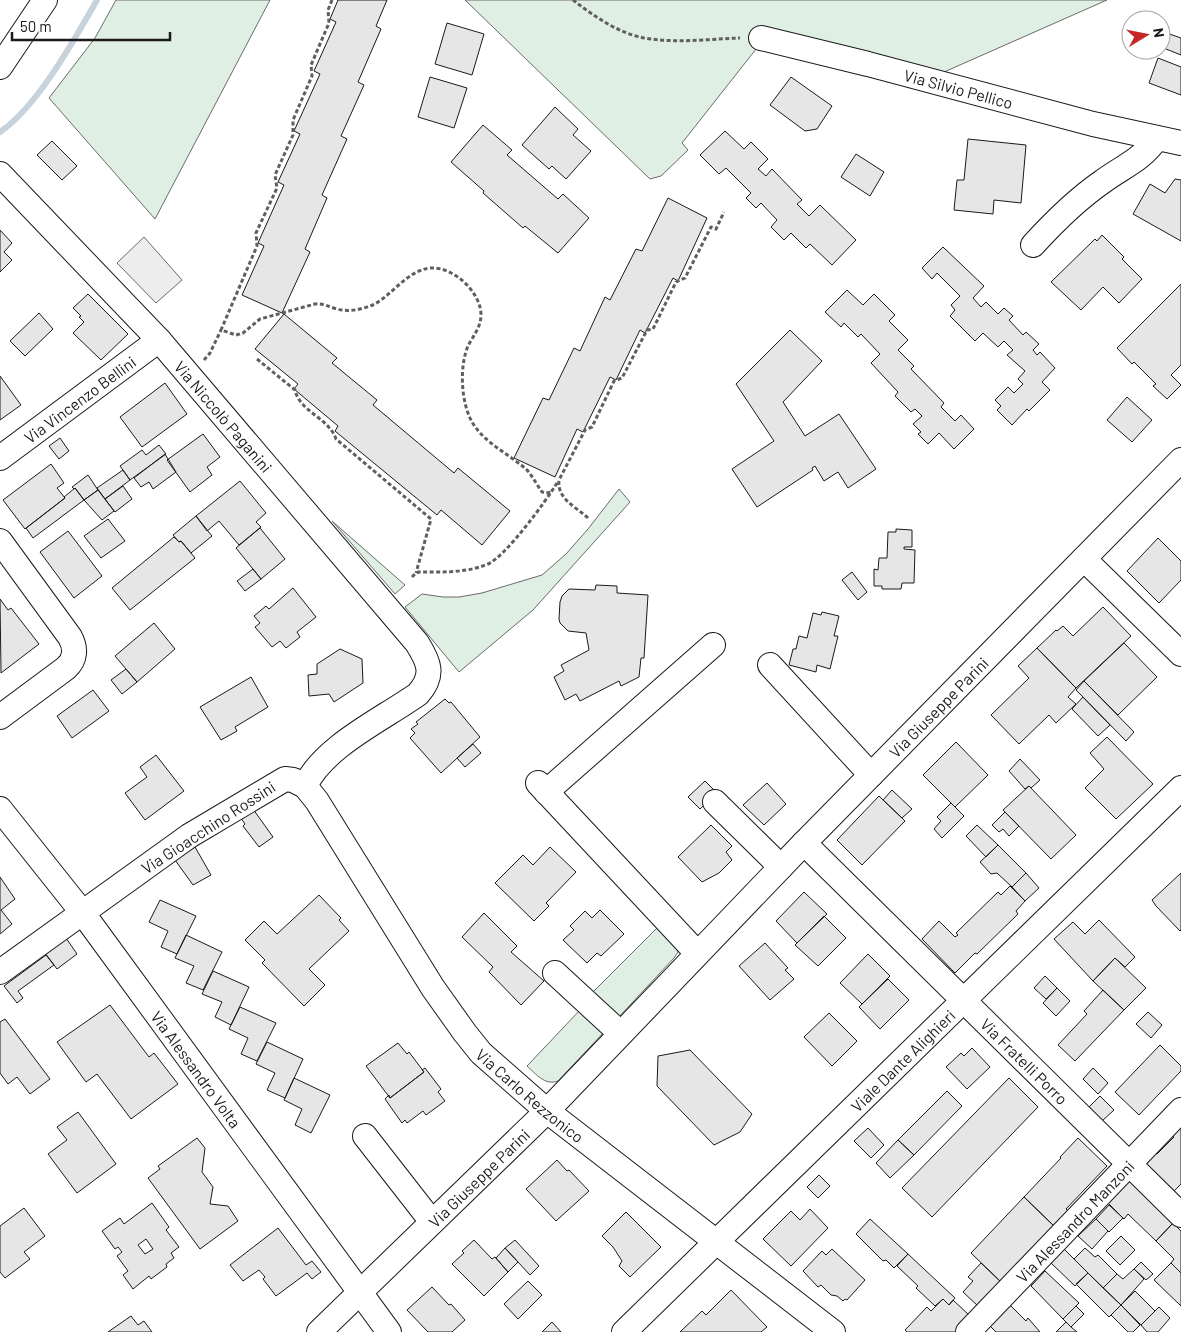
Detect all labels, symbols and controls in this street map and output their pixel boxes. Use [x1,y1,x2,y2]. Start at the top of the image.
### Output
scale bar [12,10,170,42]
north arrow [1121,10,1171,60]
text: 50 m [20,17,52,35]
text: N [1150,27,1168,39]
street label: Via Silvio Pellico [902,65,1015,112]
street label: Via Vincenzo Bellini [20,351,139,447]
street label: Via Niccolò Paganini [171,357,277,476]
street label: Via Giuseppe Parini [885,653,992,761]
street label: Via Gioacchino Rossini [137,777,279,877]
street label: Viale Dante Alighieri [846,1005,958,1115]
street label: Via Alessandro Volta [148,1007,246,1131]
street label: Via Fratelli Porro [977,1014,1072,1108]
street label: Via Carlo Rezzonico [473,1044,588,1146]
street label: Via Giuseppe Parini [424,1124,533,1231]
street label: Via Alessandro Manzoni [1012,1156,1138,1286]

